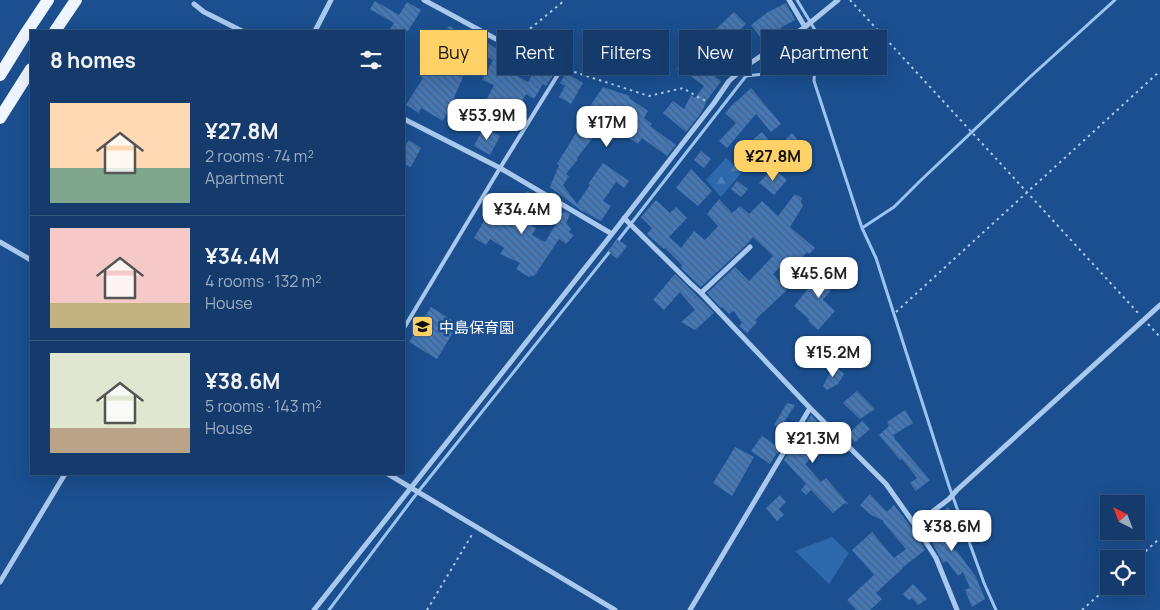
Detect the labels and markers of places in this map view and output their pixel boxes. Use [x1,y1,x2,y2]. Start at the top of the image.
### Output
pin: ¥53.9M [446,98,528,141]
pin: ¥17M [577,106,637,148]
pin: ¥27.8M [732,140,814,182]
pin: ¥34.4M [481,192,563,235]
pin: ¥45.6M [778,256,860,299]
school or university icon: 中島保育園 [411,315,435,339]
place label: 中島保育園 [439,317,514,338]
pin: ¥15.2M [792,336,874,378]
pin: ¥21.3M [772,422,854,464]
pin: ¥38.6M [911,510,993,552]

